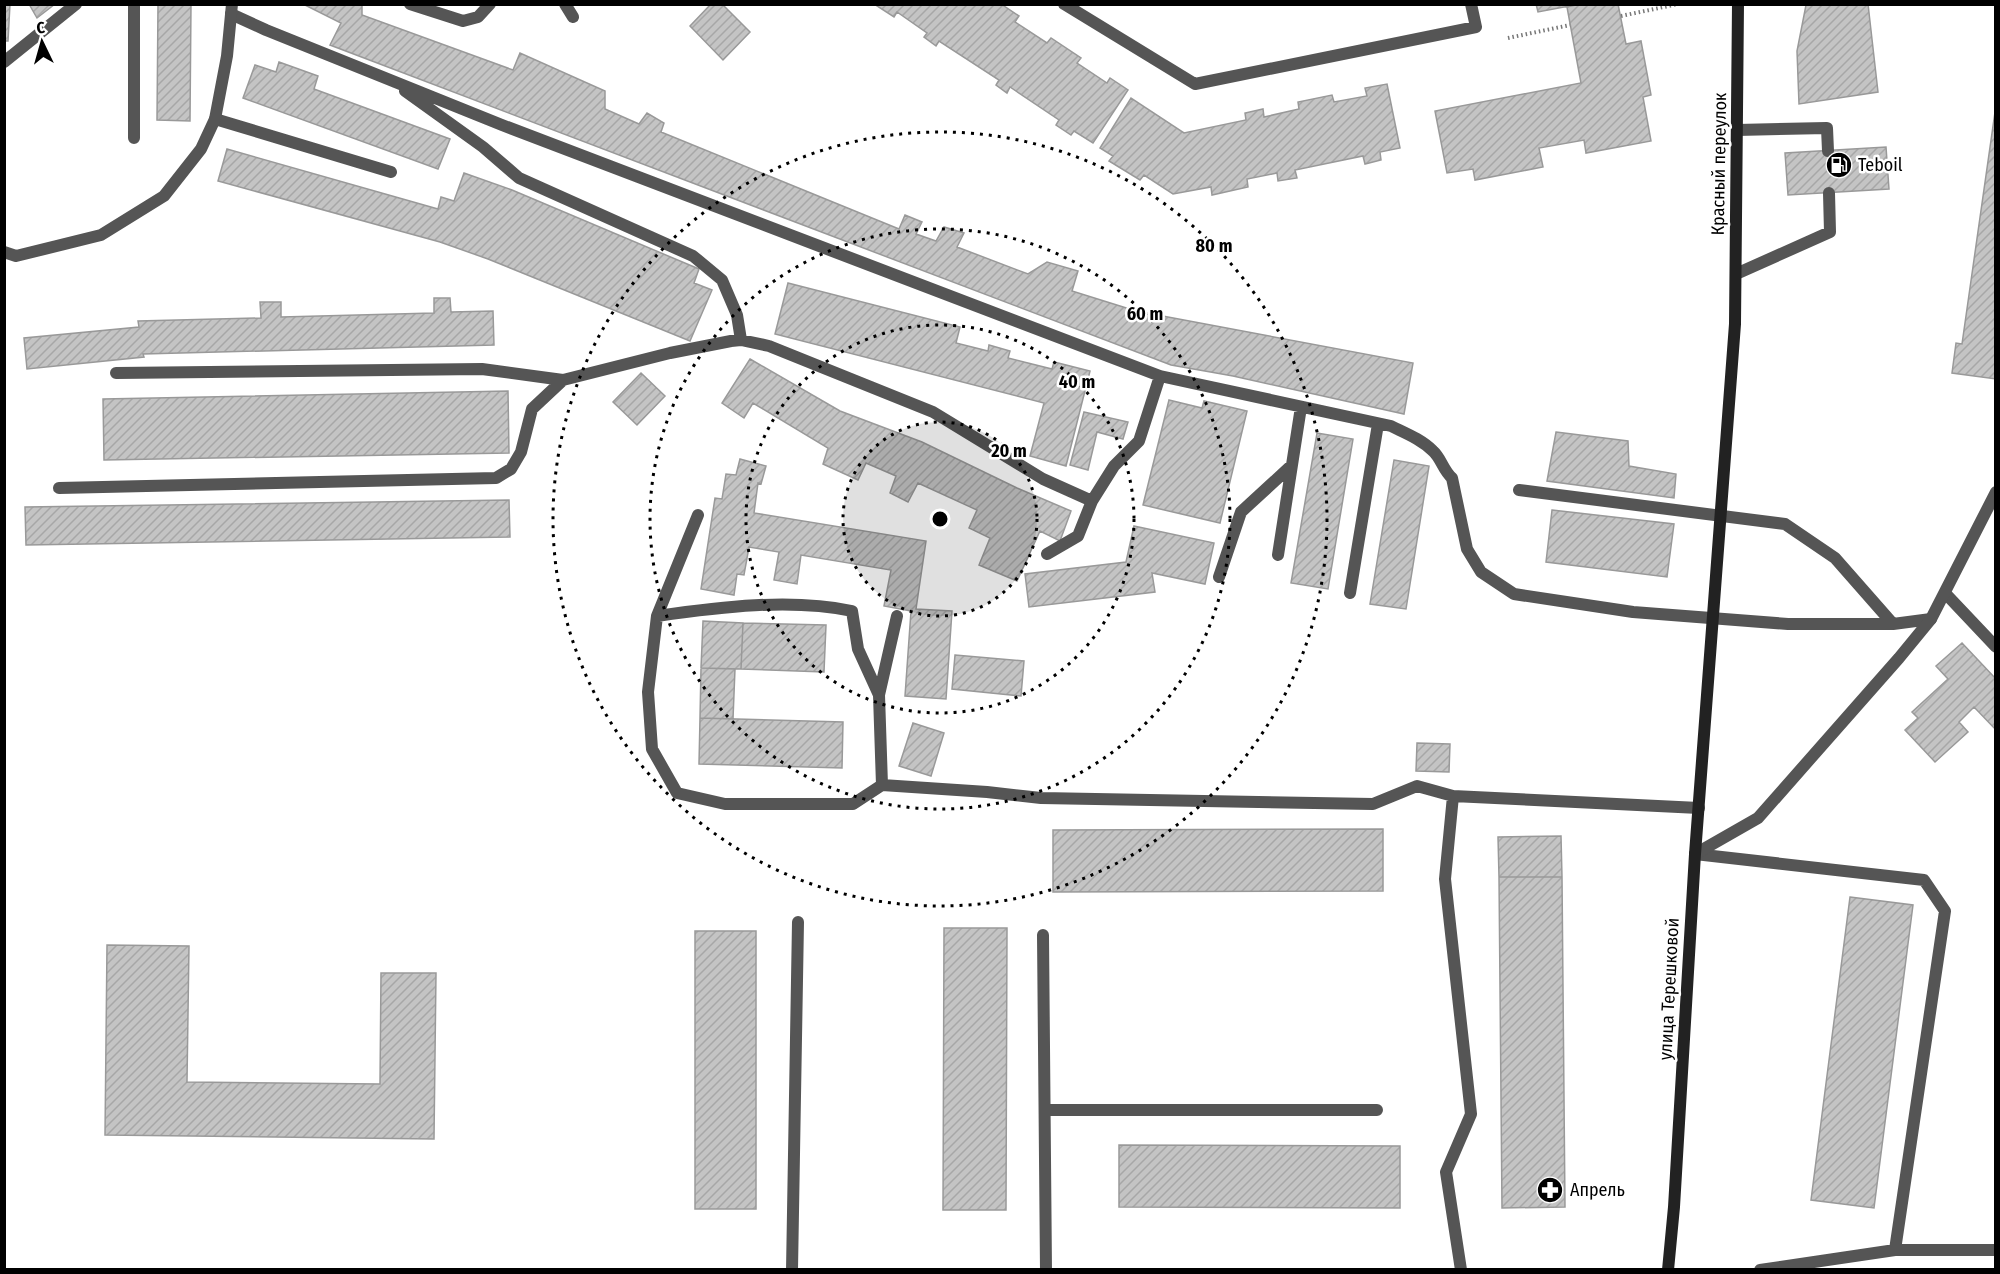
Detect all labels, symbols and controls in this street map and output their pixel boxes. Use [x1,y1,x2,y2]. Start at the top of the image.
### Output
north arrow [12,12,72,72]
text: С [36,18,46,37]
street label: Красный переулок [1707,92,1731,236]
fuel station icon: Teboil [1824,150,1854,180]
place label: Teboil [1858,154,1903,176]
text: 80 m [1196,235,1232,257]
text: 60 m [1127,303,1163,325]
text: 40 m [1059,371,1095,393]
text: 20 m [990,440,1027,462]
centre of rings [930,509,950,529]
street label: улица Терешковой [1654,917,1684,1061]
pharmacy icon: Апрель [1535,1175,1565,1205]
place label: Апрель [1570,1179,1625,1201]

